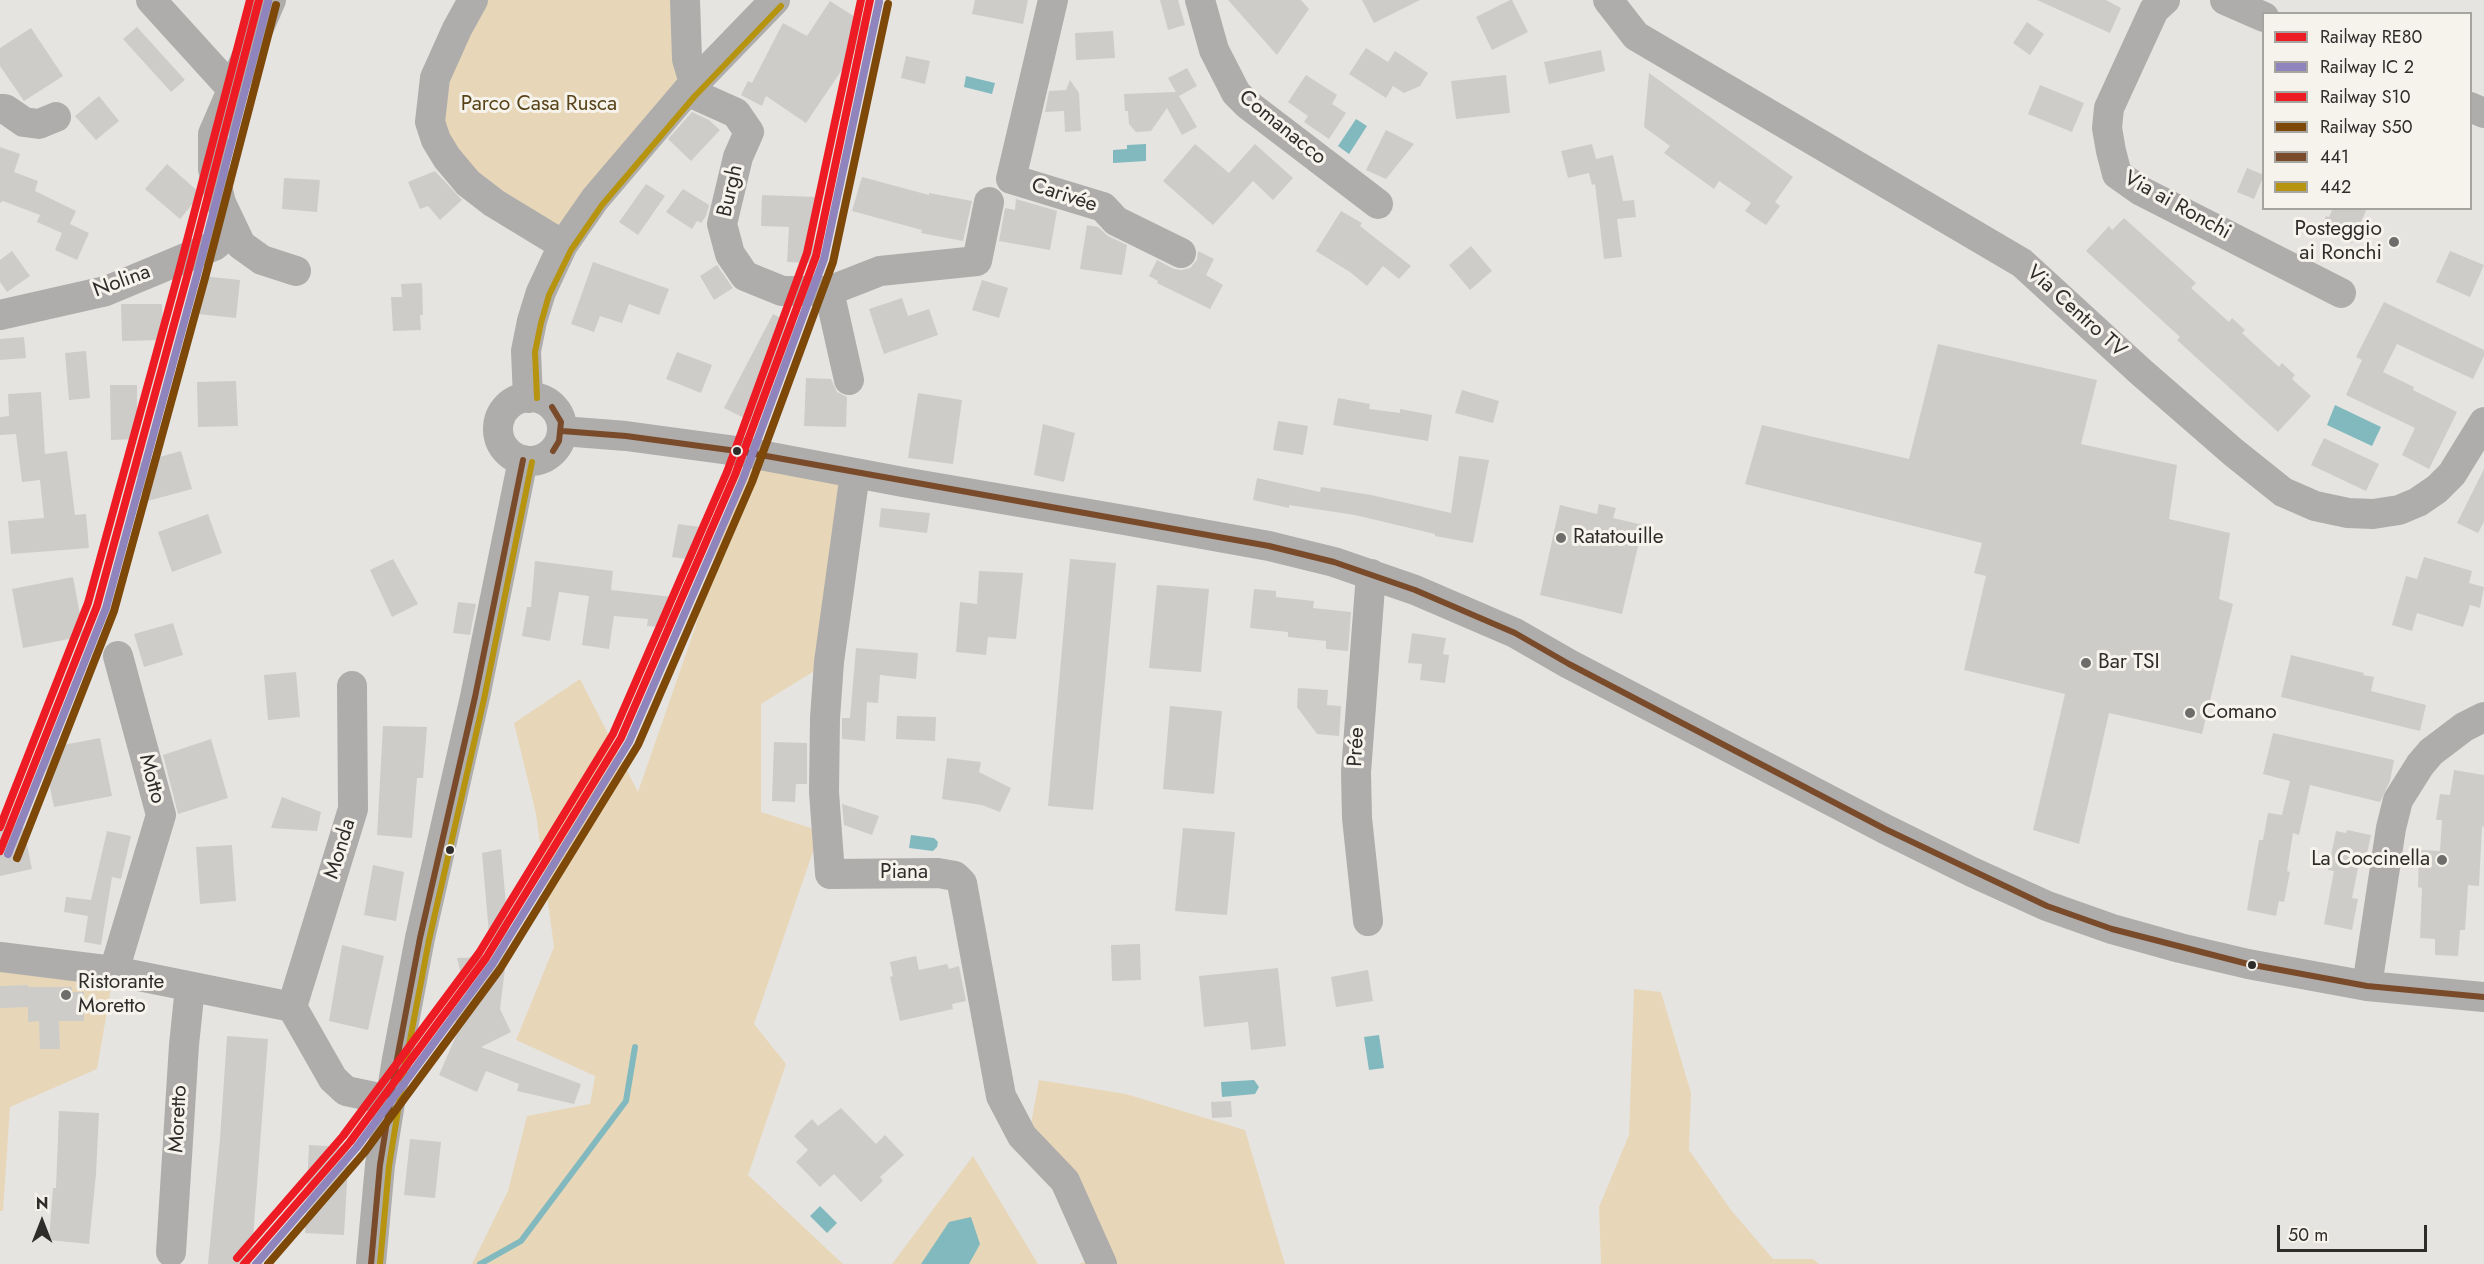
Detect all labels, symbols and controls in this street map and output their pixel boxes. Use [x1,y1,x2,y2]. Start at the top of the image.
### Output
legend [2262,12,2472,210]
text: Railway RE80 [2320,24,2422,50]
text: Railway IC 2 [2320,54,2414,80]
text: Railway S10 [2320,84,2410,110]
street label: Comanacco [1233,85,1331,171]
park label: Parco Casa Rusca [461,92,617,118]
text: Railway S50 [2320,114,2413,140]
text: 441 [2320,144,2349,170]
street label: Burgh [713,163,749,219]
street label: Via ai Ronchi [2119,166,2235,246]
street label: Carivée [1028,174,1100,218]
text: 442 [2320,174,2351,200]
place label: Posteggio ai Ronchi [2294,217,2382,267]
marker: Posteggio ai Ronchi [2387,235,2401,249]
street label: Nolina [90,260,154,304]
street label: Via Centro TV [2021,261,2131,363]
unlabelled marker [731,445,743,457]
place label: Ratatouille [1573,525,1663,551]
marker: Ratatouille [1554,531,1568,545]
place label: Bar TSI [2098,650,2160,676]
marker: Bar TSI [2079,656,2093,670]
place label: Comano [2202,700,2277,726]
marker: Comano [2183,706,2197,720]
street label: Prée [1343,727,1371,767]
street label: Motto [132,752,170,806]
street label: Monda [320,816,362,882]
unlabelled marker [444,844,456,856]
place label: La Coccinella [2311,847,2430,873]
marker: La Coccinella [2435,853,2449,867]
street label: Piana [880,860,928,886]
unlabelled marker [2246,959,2258,971]
place label: Ristorante Moretto [78,970,164,1020]
marker: Ristorante Moretto [59,988,73,1002]
street label: Moretto [165,1085,193,1153]
north arrow [12,1192,72,1252]
text: N [36,1192,48,1215]
scale bar [2280,1213,2430,1251]
text: 50 m [2288,1222,2328,1248]

